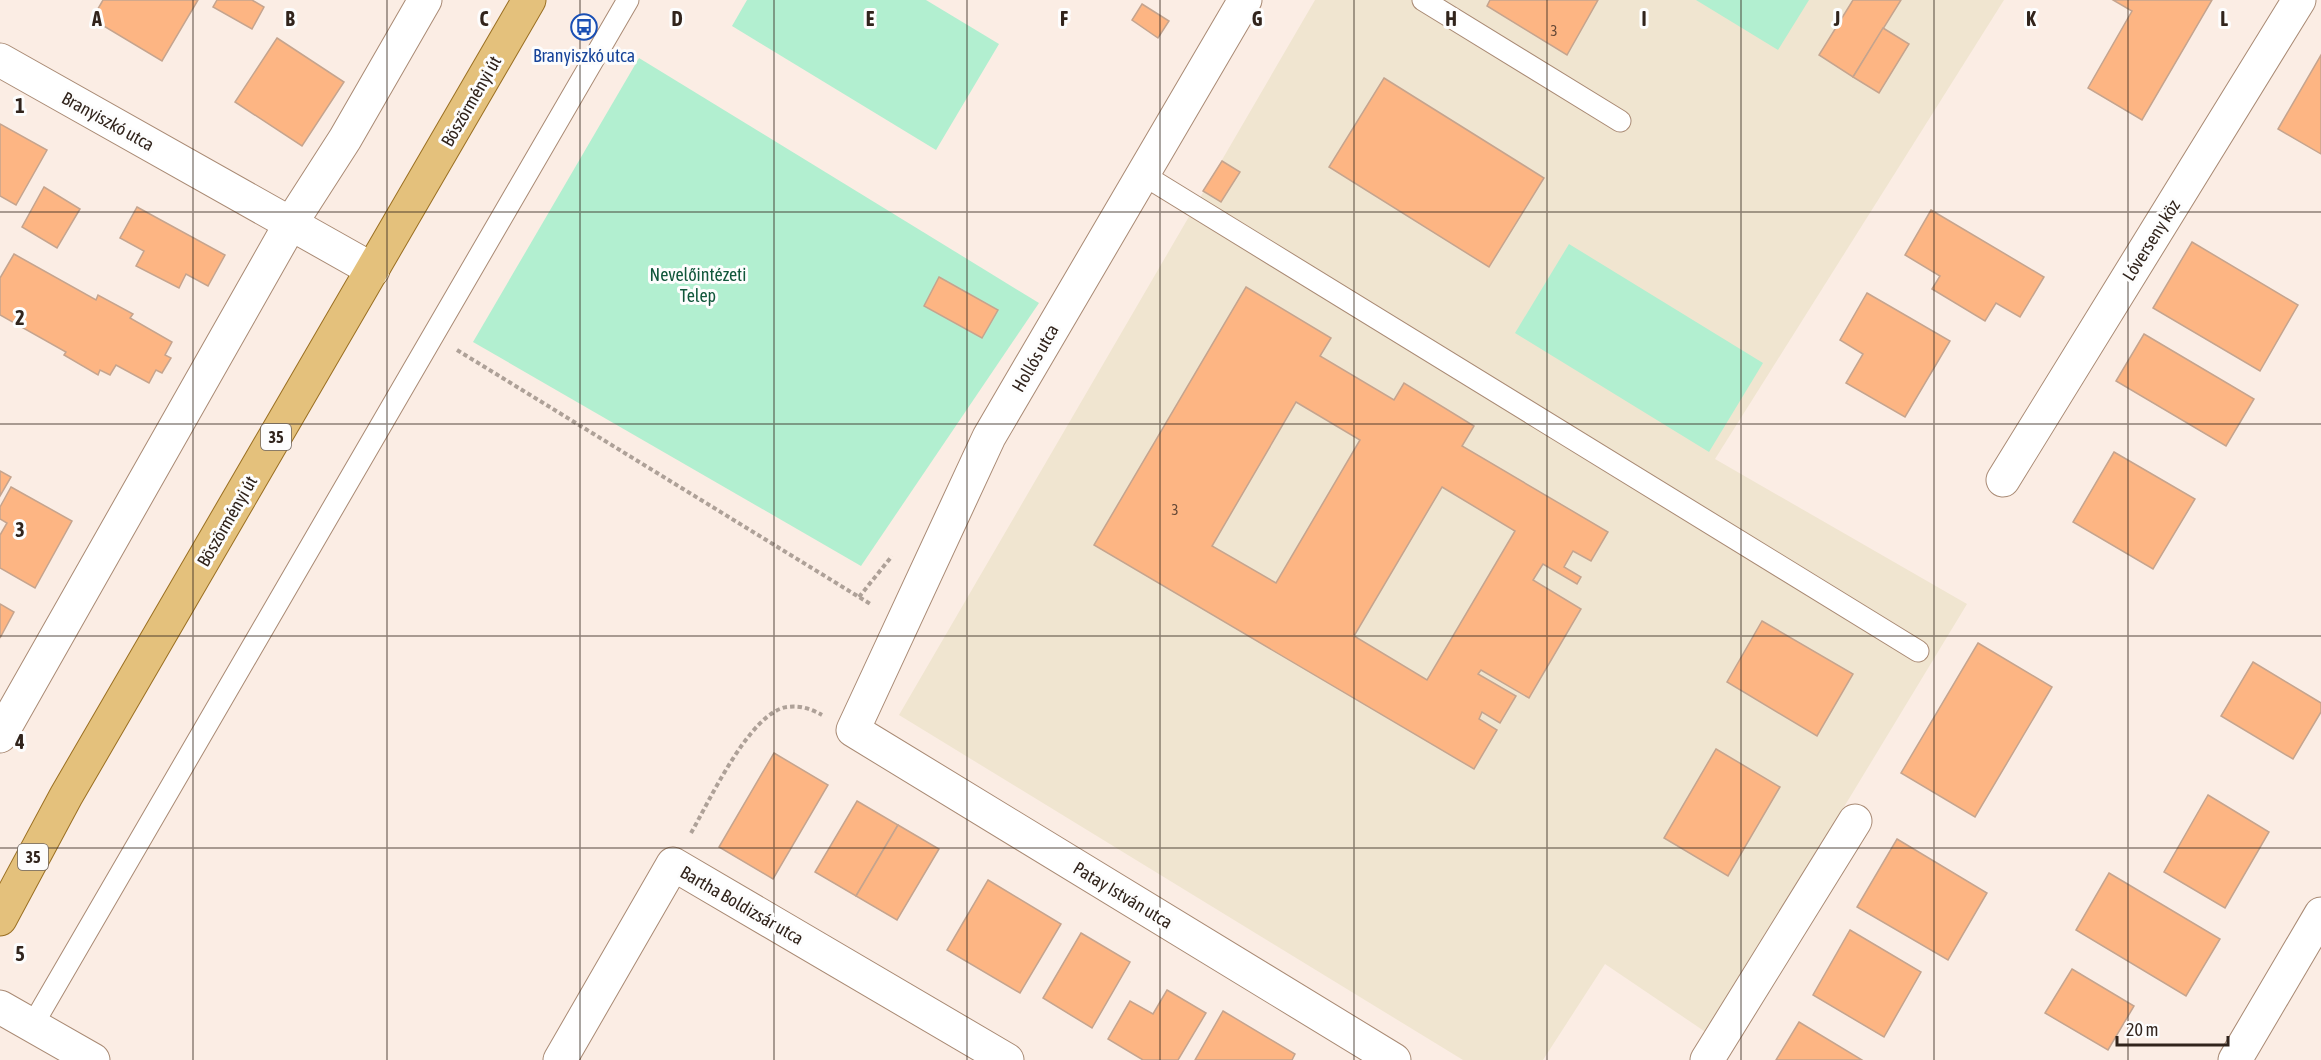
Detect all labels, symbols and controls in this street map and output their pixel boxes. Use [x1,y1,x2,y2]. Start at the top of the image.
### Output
text: A [91,7,102,30]
text: B [285,7,295,30]
text: C [480,7,489,30]
text: D [671,7,683,30]
text: E [866,7,875,30]
text: F [1060,7,1068,30]
text: G [1252,7,1263,30]
text: H [1445,7,1457,30]
text: I [1641,7,1647,30]
text: J [1833,7,1840,30]
text: K [2026,7,2036,30]
text: L [2220,7,2228,30]
bus stop icon: Branyiszkó utca [569,12,599,42]
house number: 3 [1550,22,1558,39]
place label: Branyiszkó utca [533,45,635,66]
street label: Böszörményi út [437,52,505,150]
street label: Branyiszkó utca [58,87,158,155]
text: 1 [15,94,25,117]
street label: Lóverseny köz [2118,195,2184,284]
park label: Nevelőintézeti Telep [650,264,746,306]
text: 2 [15,306,25,329]
street label: Hollós utca [1007,321,1063,395]
road number: 35 [261,424,291,450]
street label: Böszörményi út [193,472,261,570]
house number: 3 [1171,501,1179,518]
text: 3 [15,518,25,541]
text: 4 [14,730,25,753]
road number: 35 [18,844,48,870]
street label: Patay István utca [1070,857,1176,933]
street label: Bartha Boldizsár utca [677,861,807,949]
text: 5 [15,942,25,965]
scale bar [2117,1009,2228,1047]
text: 20 m [2126,1019,2158,1040]

